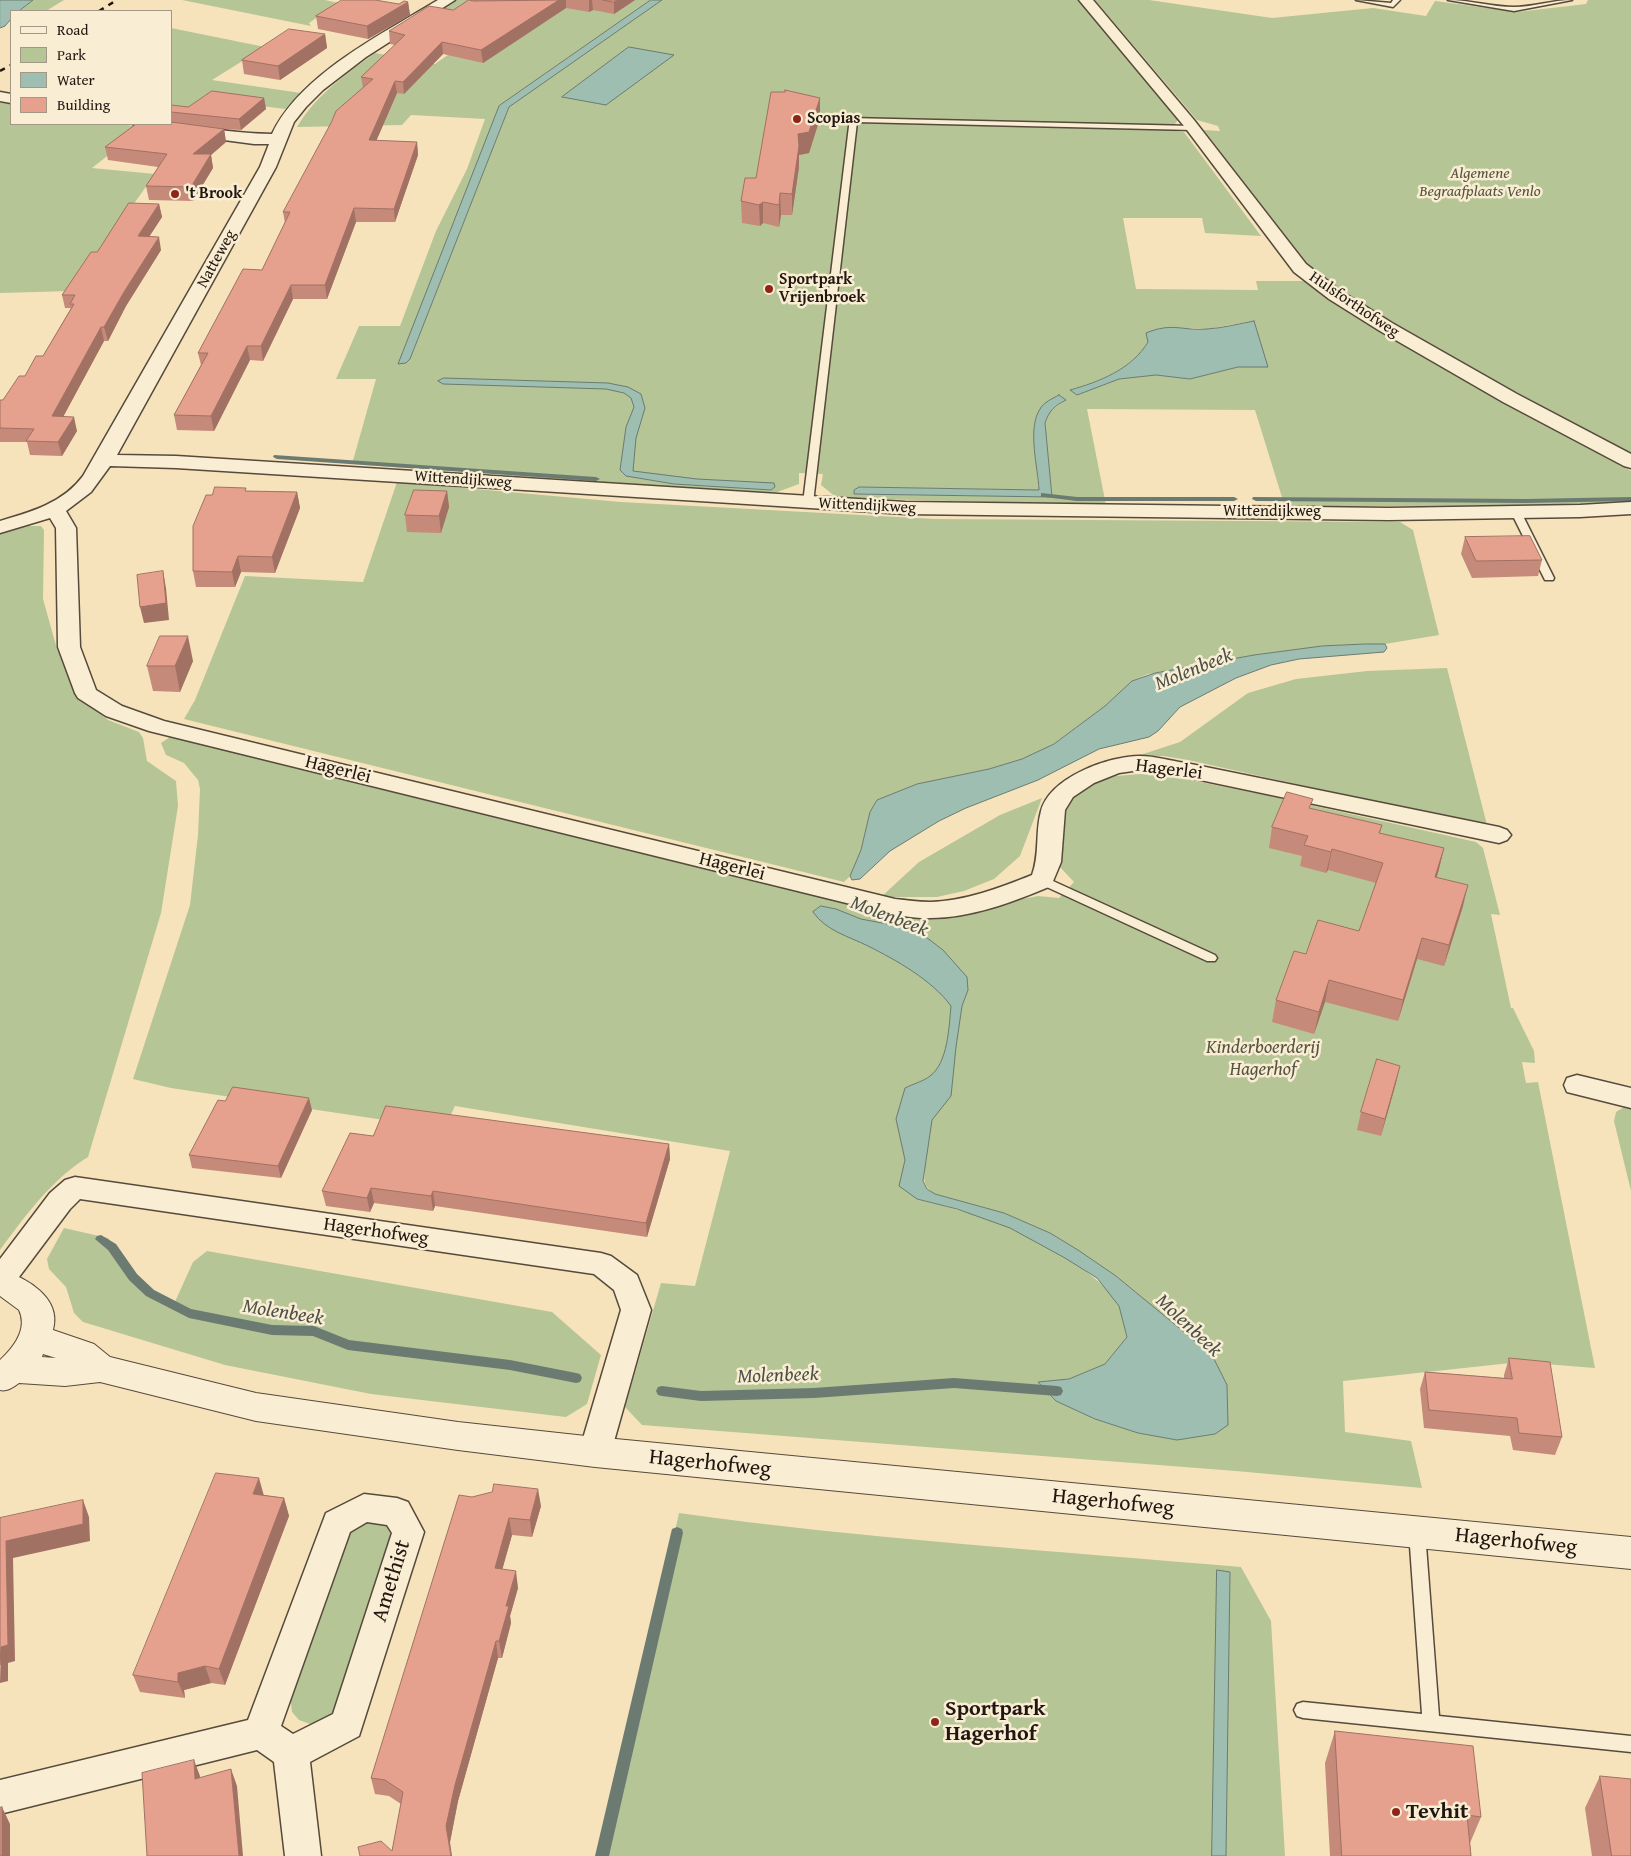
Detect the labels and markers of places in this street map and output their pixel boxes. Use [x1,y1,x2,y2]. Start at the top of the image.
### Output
place label: Scopias [807,109,860,129]
marker: Scopias [791,113,803,125]
place label: 't Brook [185,184,242,204]
marker: 't Brook [169,188,181,200]
place label: Sportpark Vrijenbroek [779,270,865,308]
marker: Sportpark Vrijenbroek [763,283,775,295]
place label: Sportpark Hagerhof [945,1696,1046,1748]
marker: Sportpark Hagerhof [929,1716,941,1728]
place label: Tevhit [1406,1799,1468,1825]
marker: Tevhit [1390,1806,1402,1818]

